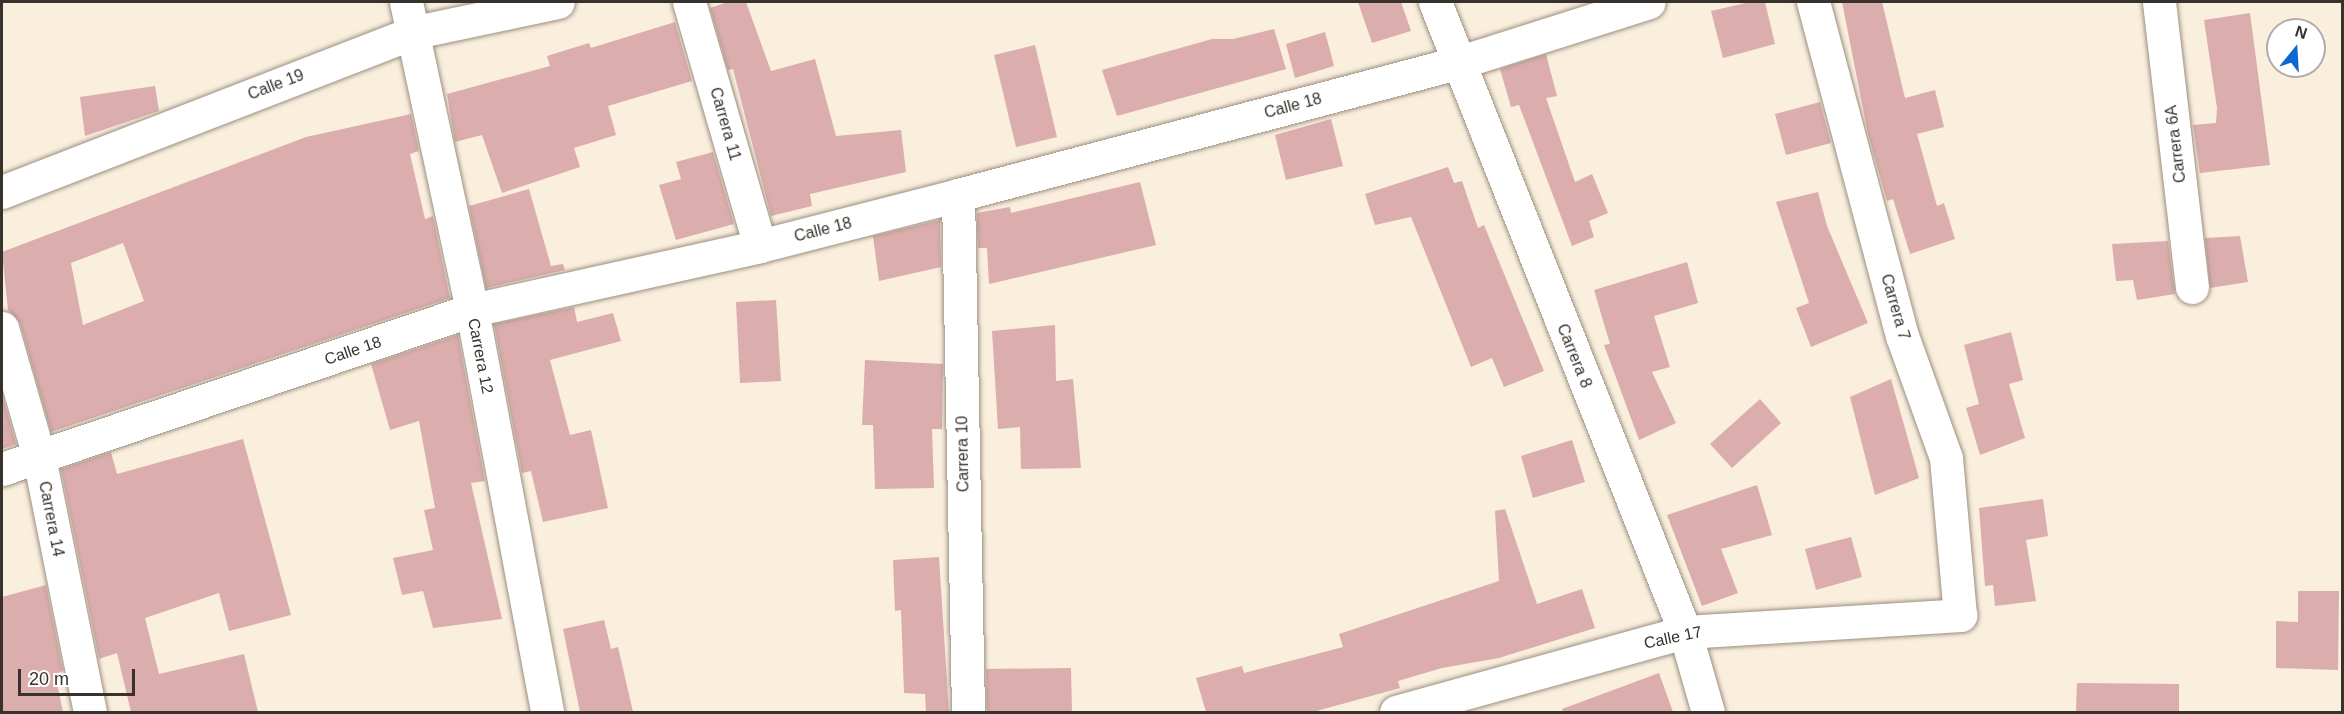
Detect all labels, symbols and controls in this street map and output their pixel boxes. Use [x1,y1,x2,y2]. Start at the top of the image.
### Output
north arrow [2266,18,2326,78]
text: N [2293,22,2309,42]
street label: Calle 19 [245,66,307,104]
street label: Carrera 11 [705,85,745,163]
street label: Calle 18 [1262,89,1324,123]
street label: Carrera 6A [2162,104,2190,184]
street label: Calle 18 [792,214,854,246]
street label: Carrera 7 [1876,272,1914,342]
street label: Carrera 12 [463,317,497,395]
street label: Carrera 8 [1552,321,1596,391]
street label: Calle 18 [322,332,384,370]
street label: Carrera 10 [953,416,973,492]
street label: Carrera 14 [34,480,68,558]
street label: Calle 17 [1642,623,1704,653]
scale bar [21,657,138,695]
text: 20 m [29,669,69,689]

